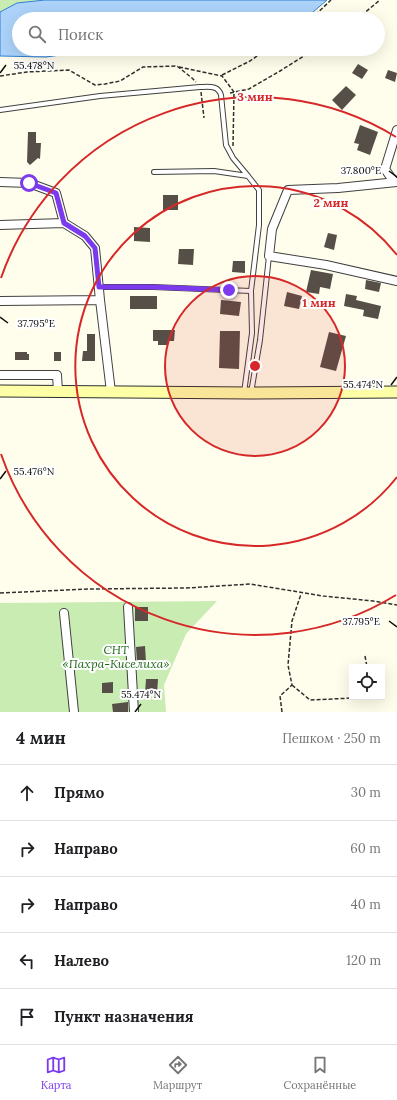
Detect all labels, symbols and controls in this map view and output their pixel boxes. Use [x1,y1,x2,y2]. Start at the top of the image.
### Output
search box [12,12,385,56]
icon: search [26,23,48,45]
text: Поиск [58,25,103,44]
text: 55.478°N [14,59,55,72]
text: 3 мин [237,89,273,104]
text: 37.800°E [341,164,381,177]
route start [20,174,38,192]
text: 2 мин [313,195,349,210]
route end [220,281,238,299]
text: 1 мин [302,295,336,310]
text: 37.795°E [17,317,55,330]
centre of rings [248,359,262,373]
text: 55.474°N [343,378,383,391]
text: 55.476°N [14,465,55,478]
text: 37.795°E [342,615,380,628]
park label: СНТ «Пахра-Киселиха» [62,642,170,671]
map controls [349,664,385,700]
button: locate [349,664,385,700]
text: 55.474°N [121,688,161,701]
text: 4 мин [16,727,66,749]
text: Пешком · 250 m [282,730,381,747]
icon: ahead [16,782,38,804]
text: Прямо [54,783,104,802]
text: 30 m [351,784,381,801]
icon: right [16,838,38,860]
text: Направо [54,839,118,858]
text: 60 m [350,840,381,857]
icon: right [16,894,38,916]
text: Направо [54,895,118,914]
text: 40 m [351,896,381,913]
icon: left [16,950,38,972]
text: Налево [54,951,109,970]
text: 120 m [346,952,381,969]
icon: arrive [16,1006,38,1028]
text: Пункт назначения [54,1007,194,1026]
tab: Карта [41,1054,72,1092]
tab: Маршрут [153,1054,202,1092]
tab: Сохранённые [283,1054,356,1092]

